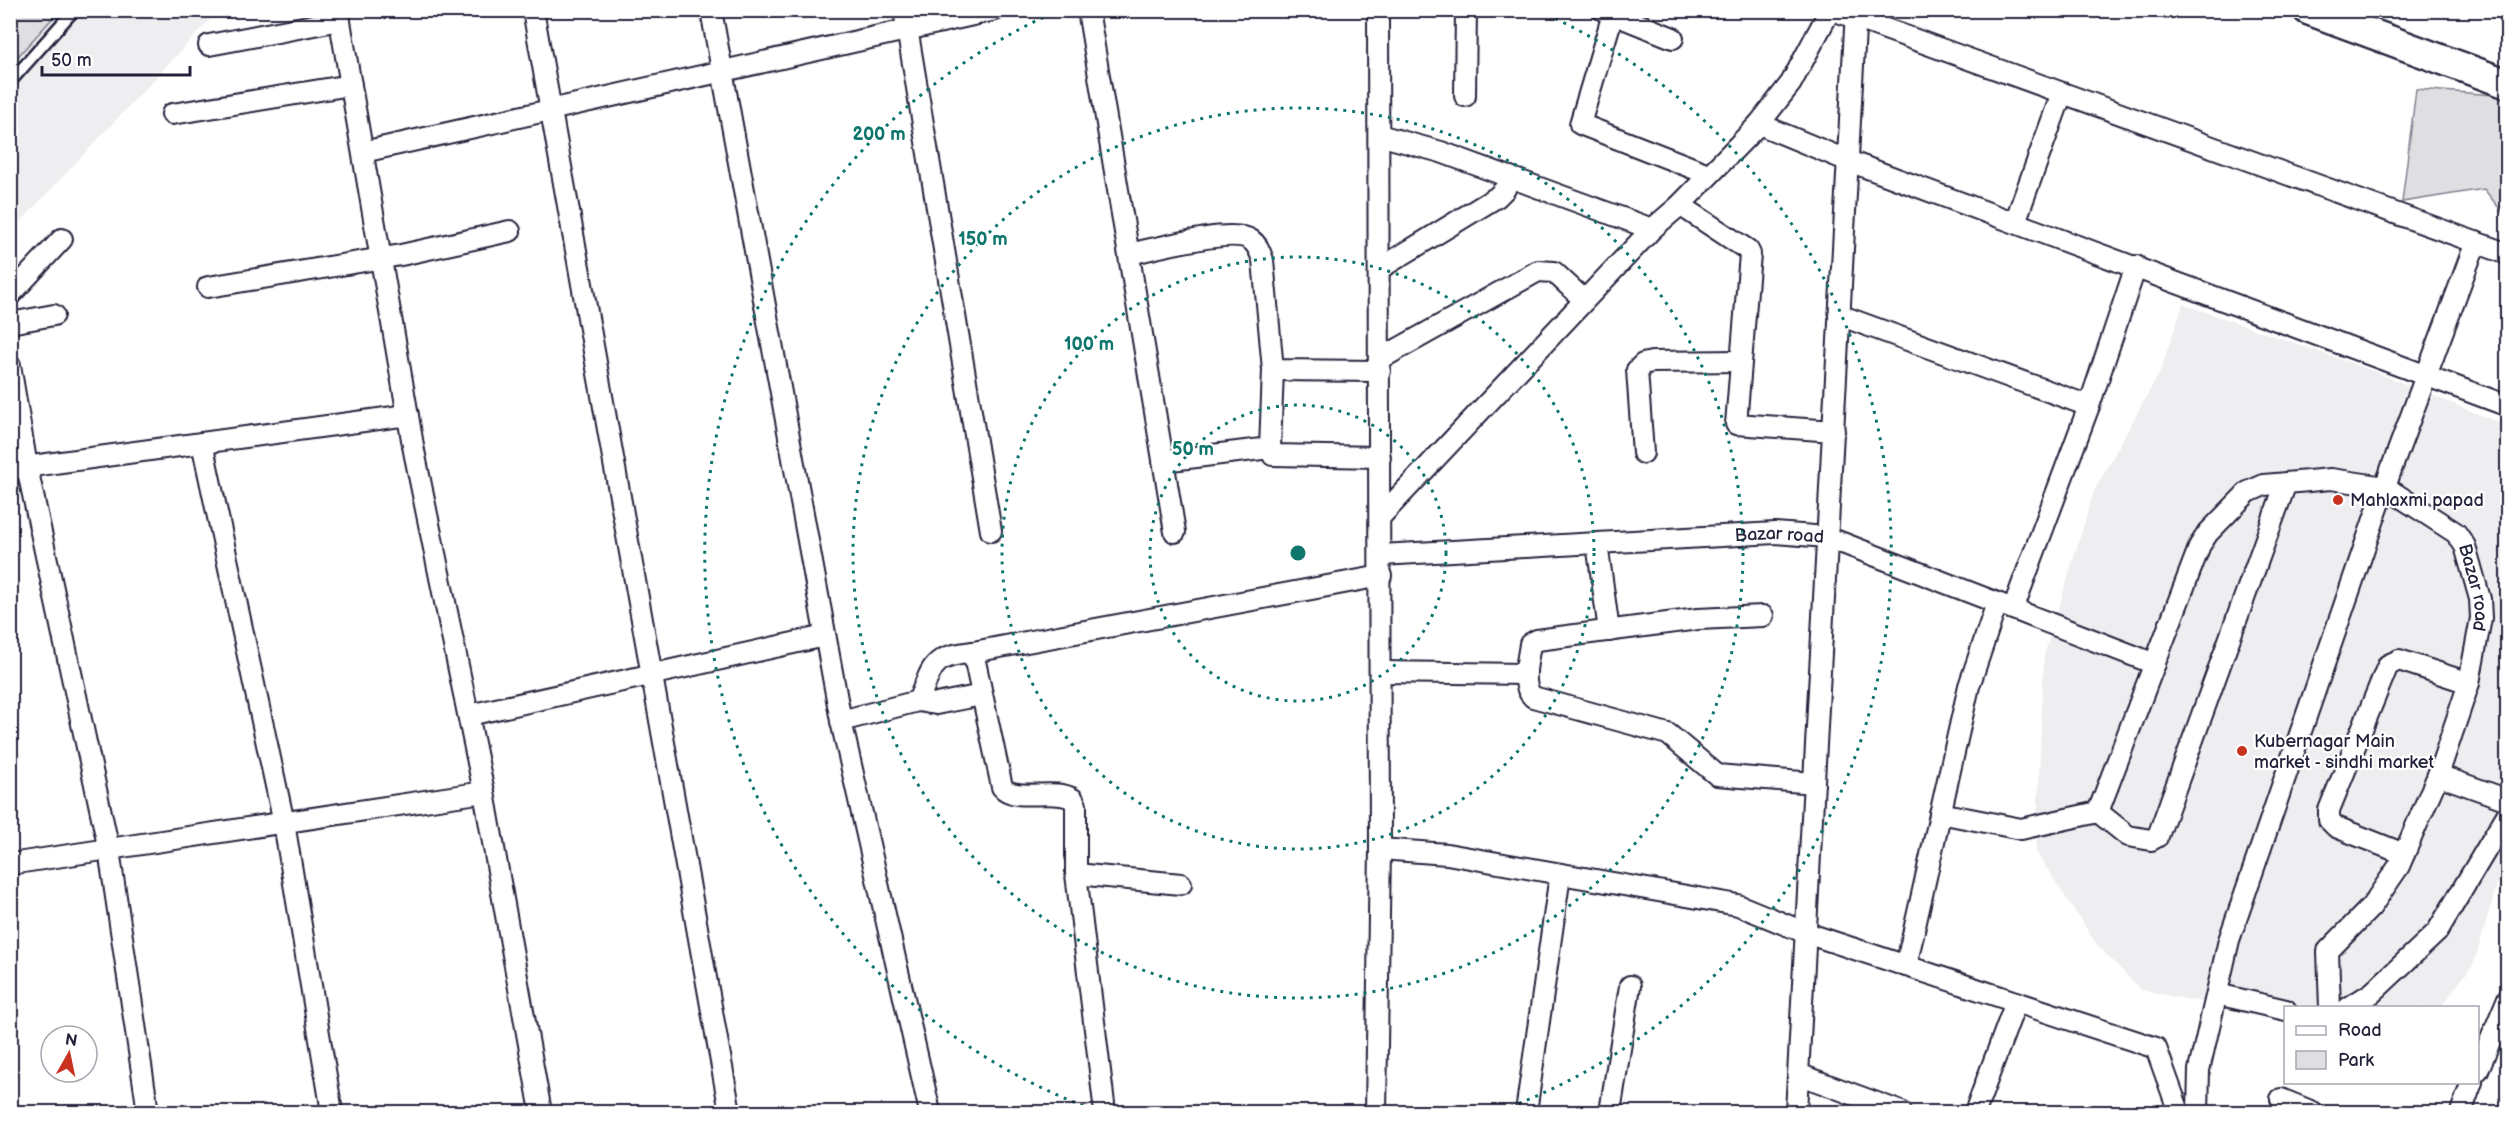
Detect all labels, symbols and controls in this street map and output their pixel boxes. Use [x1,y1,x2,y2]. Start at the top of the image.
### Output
scale bar [42,39,190,77]
text: 50 m [51,50,92,71]
text: 200 m [852,124,906,145]
text: 150 m [958,229,1008,250]
text: 100 m [1064,334,1114,355]
text: 50 m [1172,439,1214,460]
place label: Mahlaxmi papad [2350,490,2484,511]
marker: Mahlaxmi papad [2331,493,2345,507]
street label: Bazar road [1734,523,1825,548]
street label: Bazar road [2454,541,2491,633]
centre of rings [1288,543,1308,563]
place label: Kubernagar Main market - sindhi market [2254,731,2435,773]
marker: Kubernagar Main market - sindhi market [2235,744,2249,758]
legend [2284,1006,2479,1084]
text: Road [2338,1020,2382,1041]
north arrow [39,1024,99,1084]
text: N [64,1030,79,1051]
text: Park [2338,1050,2374,1071]

